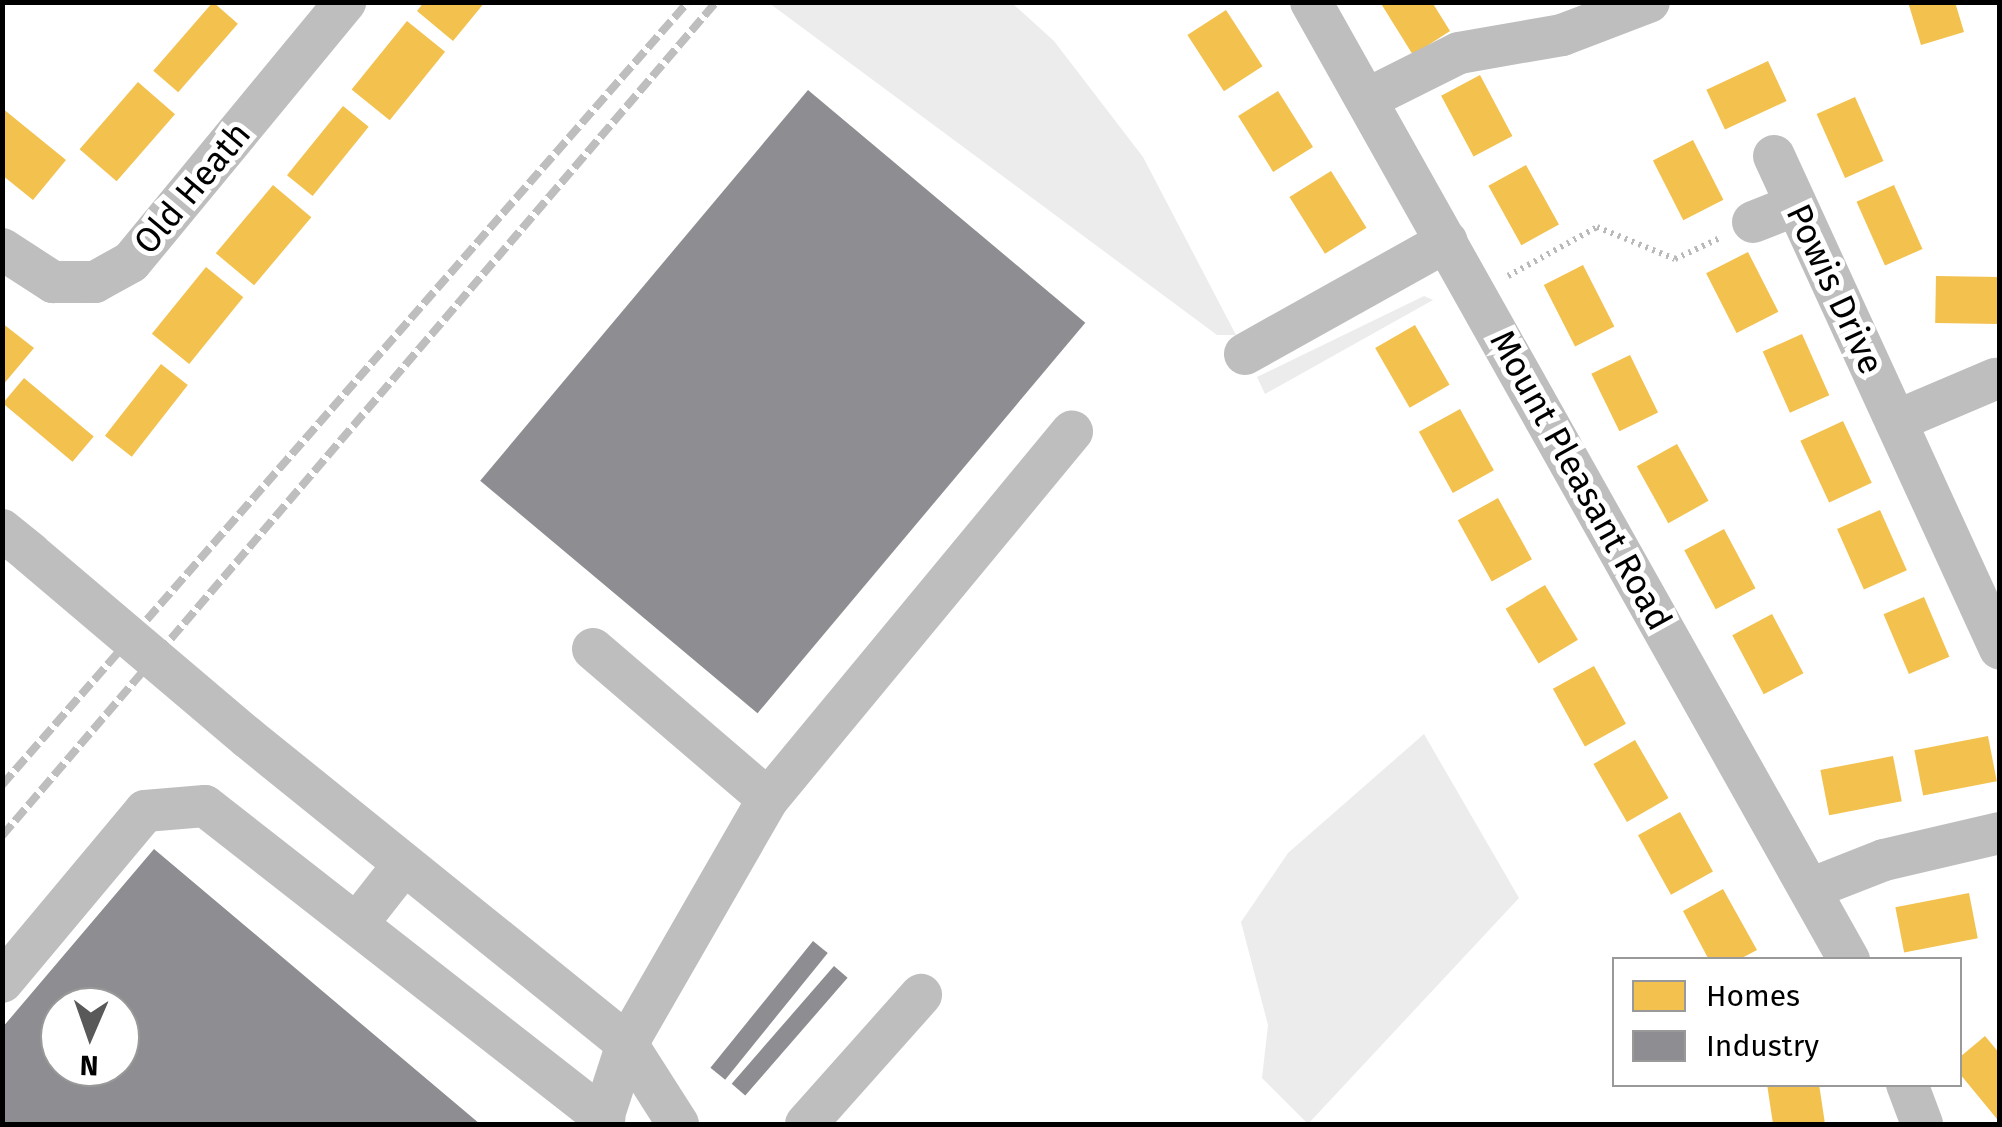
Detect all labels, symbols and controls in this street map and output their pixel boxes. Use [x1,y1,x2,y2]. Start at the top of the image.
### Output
street label: Old Heath [125,114,259,262]
street label: Powis Drive [1777,197,1893,381]
street label: Mount Pleasant Road [1481,323,1681,637]
legend [1612,957,1962,1087]
text: Homes [1706,978,1800,1014]
north arrow [40,987,140,1087]
text: Industry [1706,1028,1819,1064]
text: N [79,1049,99,1082]

